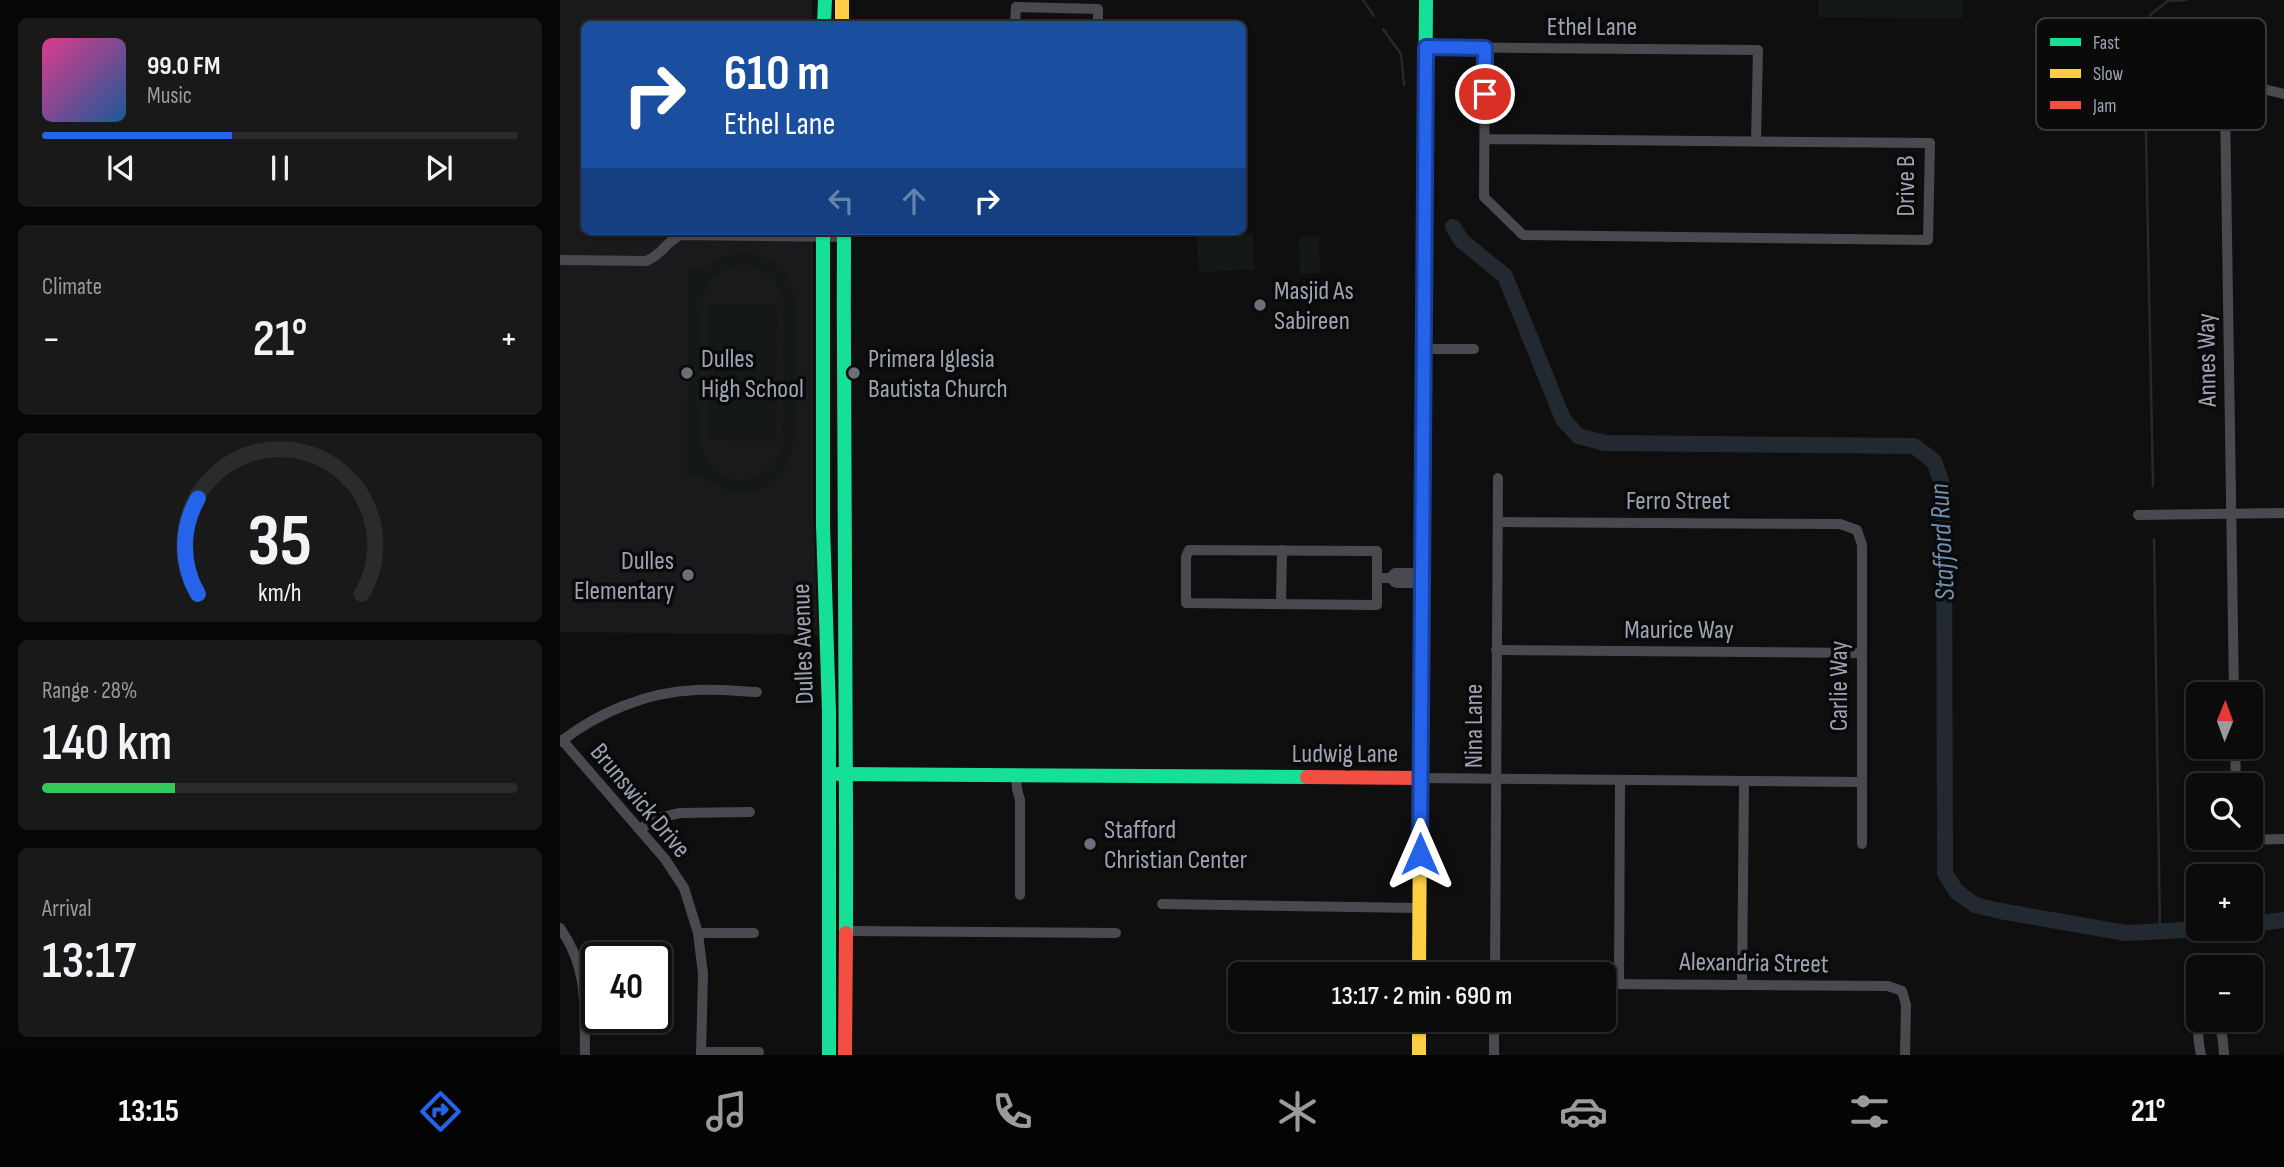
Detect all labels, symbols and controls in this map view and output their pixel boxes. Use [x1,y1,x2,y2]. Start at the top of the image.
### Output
street label: Ethel Lane [1547,12,1637,43]
legend [2036,18,2266,130]
text: Fast [2093,32,2120,55]
text: 610 m [724,45,830,104]
icon: right [609,49,700,140]
text: 99.0 FM [147,51,220,82]
text: Slow [2093,63,2123,86]
pin [1455,64,1515,124]
icon: arrive [1466,75,1504,113]
text: Music [147,82,192,110]
text: Jam [2092,95,2116,118]
text: Ethel Lane [724,105,835,144]
icon: previous [102,149,140,187]
icon: pause [261,149,299,187]
icon: next [420,149,458,187]
street label: Drive B [1891,155,1922,217]
icon: left [822,182,860,220]
icon: ahead [895,182,933,220]
icon: right [968,182,1006,220]
text: Climate [42,273,102,301]
place label: Masjid As Sabireen [1274,276,1354,337]
marker: Masjid As Sabireen [1252,297,1268,313]
text: 21° [253,308,307,371]
street label: Annes Way [2191,313,2224,408]
text: − [42,317,61,362]
text: + [499,317,518,362]
place label: Dulles High School [701,344,804,405]
place label: Primera Iglesia Bautista Church [868,344,1008,405]
marker: Dulles High School [679,365,695,381]
marker: Primera Iglesia Bautista Church [846,365,862,381]
water label: Stafford Run [1923,482,1962,601]
street label: Ferro Street [1626,486,1730,517]
text: 35 [248,498,312,586]
place label: Dulles Elementary [574,546,674,607]
marker: Dulles Elementary [680,567,696,583]
text: km/h [258,577,302,608]
street label: Dulles Avenue [786,583,821,705]
street label: Maurice Way [1624,615,1734,646]
street label: Carlie Way [1824,641,1855,731]
text: Range · 28% [42,677,137,705]
north arrow [2186,682,2263,760]
map controls [2186,682,2263,1032]
street label: Nina Lane [1459,684,1490,768]
text: 140 km [42,712,172,775]
street label: Brunswick Drive [583,737,697,864]
street label: Ludwig Lane [1292,739,1398,770]
button: search [2186,773,2263,850]
place label: Stafford Christian Center [1104,815,1248,876]
position arrow [1383,817,1457,891]
marker: Stafford Christian Center [1082,836,1098,852]
button: + [2186,864,2263,941]
text: Arrival [42,895,91,923]
text: 13:17 [42,930,136,993]
speed limit sign: 40 [581,942,672,1033]
street label: Alexandria Street [1678,947,1829,980]
button: − [2186,955,2263,1032]
text: 13:17 · 2 min · 690 m [1332,981,1512,1012]
icon: directions [416,1087,465,1136]
icon: music [702,1087,751,1136]
icon: phone [988,1087,1037,1136]
icon: climate [1273,1087,1322,1136]
icon: car [1559,1087,1608,1136]
icon: filters [1845,1087,1894,1136]
text: 13:15 [118,1092,179,1131]
text: 21° [2131,1092,2166,1131]

